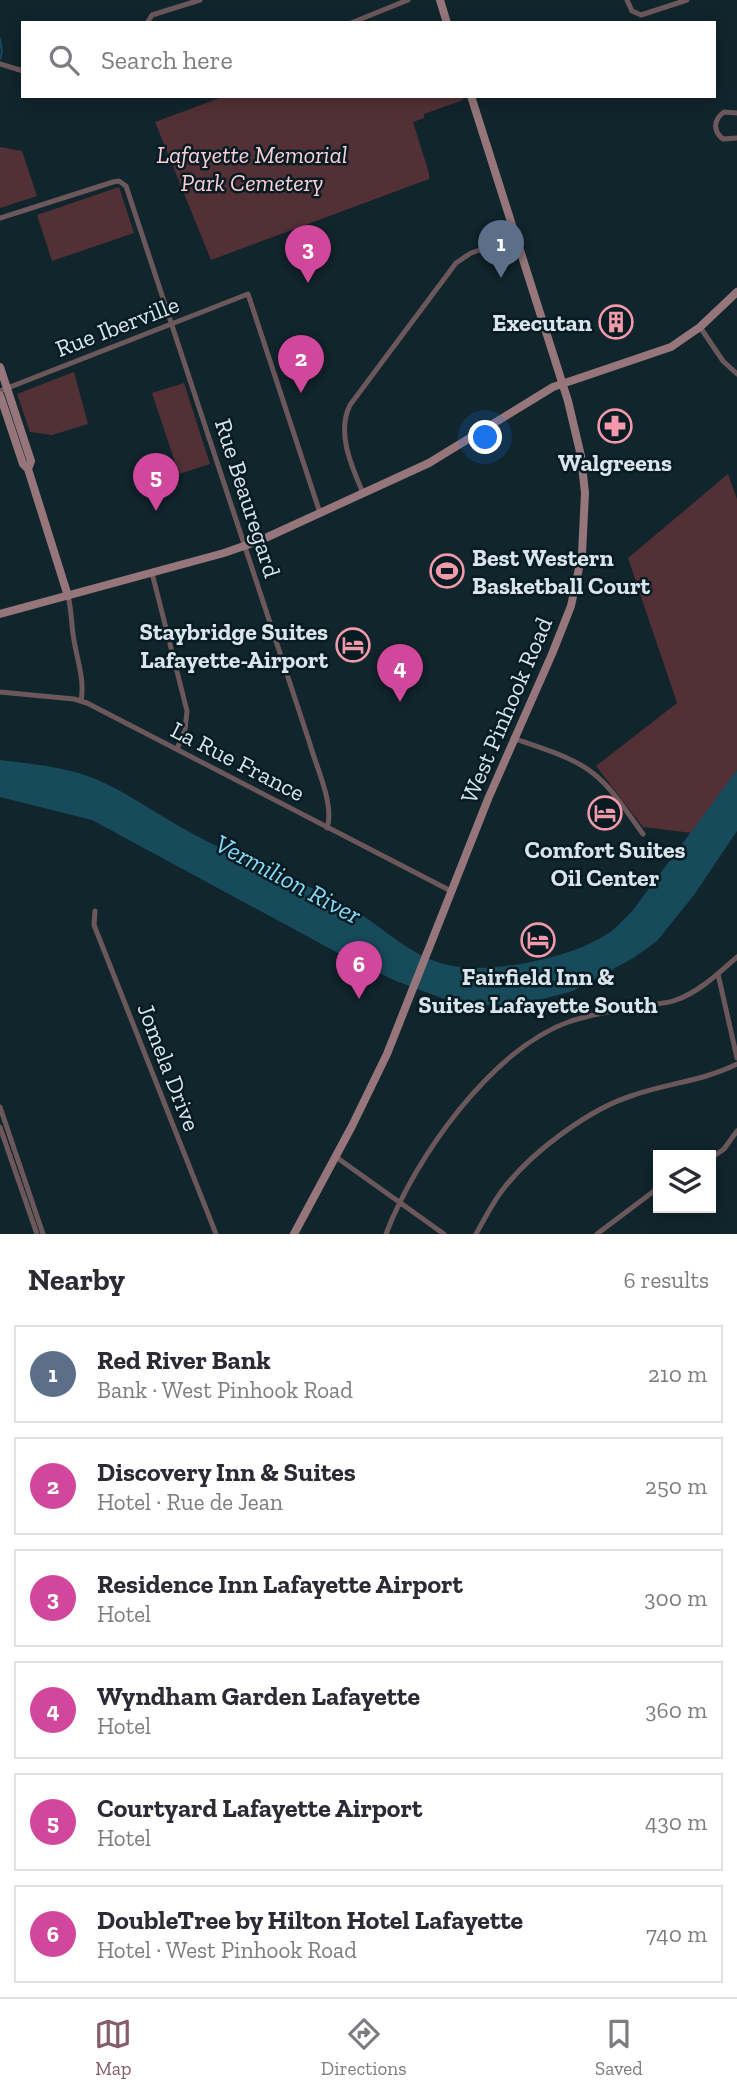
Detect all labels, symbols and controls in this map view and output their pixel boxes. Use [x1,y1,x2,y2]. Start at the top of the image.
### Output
search box [21,21,716,98]
icon: search [45,41,83,79]
text: Search here [101,44,233,76]
park label: Lafayette Memorial Park Cemetery [156,140,348,197]
pin: 1 [478,220,524,278]
pin: 3 [285,225,331,283]
street label: Rue Iberville [51,289,183,363]
building icon: Executan [597,303,635,341]
place label: Executan [492,308,592,337]
pin: 2 [278,335,324,393]
pharmacy icon: Walgreens [596,407,634,445]
street label: Rue Beauregard [209,415,287,581]
your location [468,420,502,454]
place label: Walgreens [558,448,672,477]
pin: 5 [133,453,179,511]
place label: Best Western Basketball Court [472,543,651,600]
sports icon: Best Western Basketball Court [428,552,466,590]
street label: West Pinhook Road [454,613,558,807]
place label: Staybridge Suites Lafayette-Airport [140,617,328,674]
hotel icon: Staybridge Suites Lafayette-Airport [334,626,372,664]
pin: 4 [377,644,423,702]
street label: La Rue France [166,715,310,807]
hotel icon: Comfort Suites Oil Center [586,794,624,832]
water label: Vermilion River [209,827,367,931]
place label: Comfort Suites Oil Center [524,835,686,892]
hotel icon: Fairfield Inn & Suites Lafayette South [519,921,557,959]
pin: 6 [336,941,382,999]
place label: Fairfield Inn & Suites Lafayette South [418,962,658,1019]
street label: Jomela Drive [131,999,207,1135]
map controls [653,1150,716,1213]
button: layers [653,1150,716,1213]
text: Nearby [28,1262,125,1298]
text: 6 results [623,1266,709,1294]
text: Red River Bank [97,1344,271,1376]
text: 1 [48,1360,58,1388]
text: 210 m [648,1360,707,1388]
text: Bank · West Pinhook Road [97,1376,353,1404]
text: Discovery Inn & Suites [97,1456,356,1488]
text: 2 [47,1472,59,1500]
text: 250 m [645,1472,707,1500]
text: Hotel · Rue de Jean [97,1488,283,1516]
text: Residence Inn Lafayette Airport [97,1568,463,1600]
text: 3 [47,1584,59,1612]
text: 300 m [644,1584,707,1612]
text: Hotel [97,1600,151,1628]
text: Wyndham Garden Lafayette [97,1680,420,1712]
text: 4 [46,1696,60,1724]
text: 360 m [645,1696,707,1724]
text: Hotel [97,1712,151,1740]
text: Courtyard Lafayette Airport [97,1792,422,1824]
text: 5 [47,1808,59,1836]
text: 430 m [645,1808,707,1836]
text: Hotel [97,1824,151,1852]
text: DoubleTree by Hilton Hotel Lafayette [97,1904,523,1936]
text: 6 [47,1920,59,1948]
text: 740 m [646,1920,707,1948]
text: Hotel · West Pinhook Road [97,1936,357,1964]
tab: Map [94,2015,132,2080]
tab: Directions [321,2015,407,2080]
tab: Saved [595,2015,643,2080]

